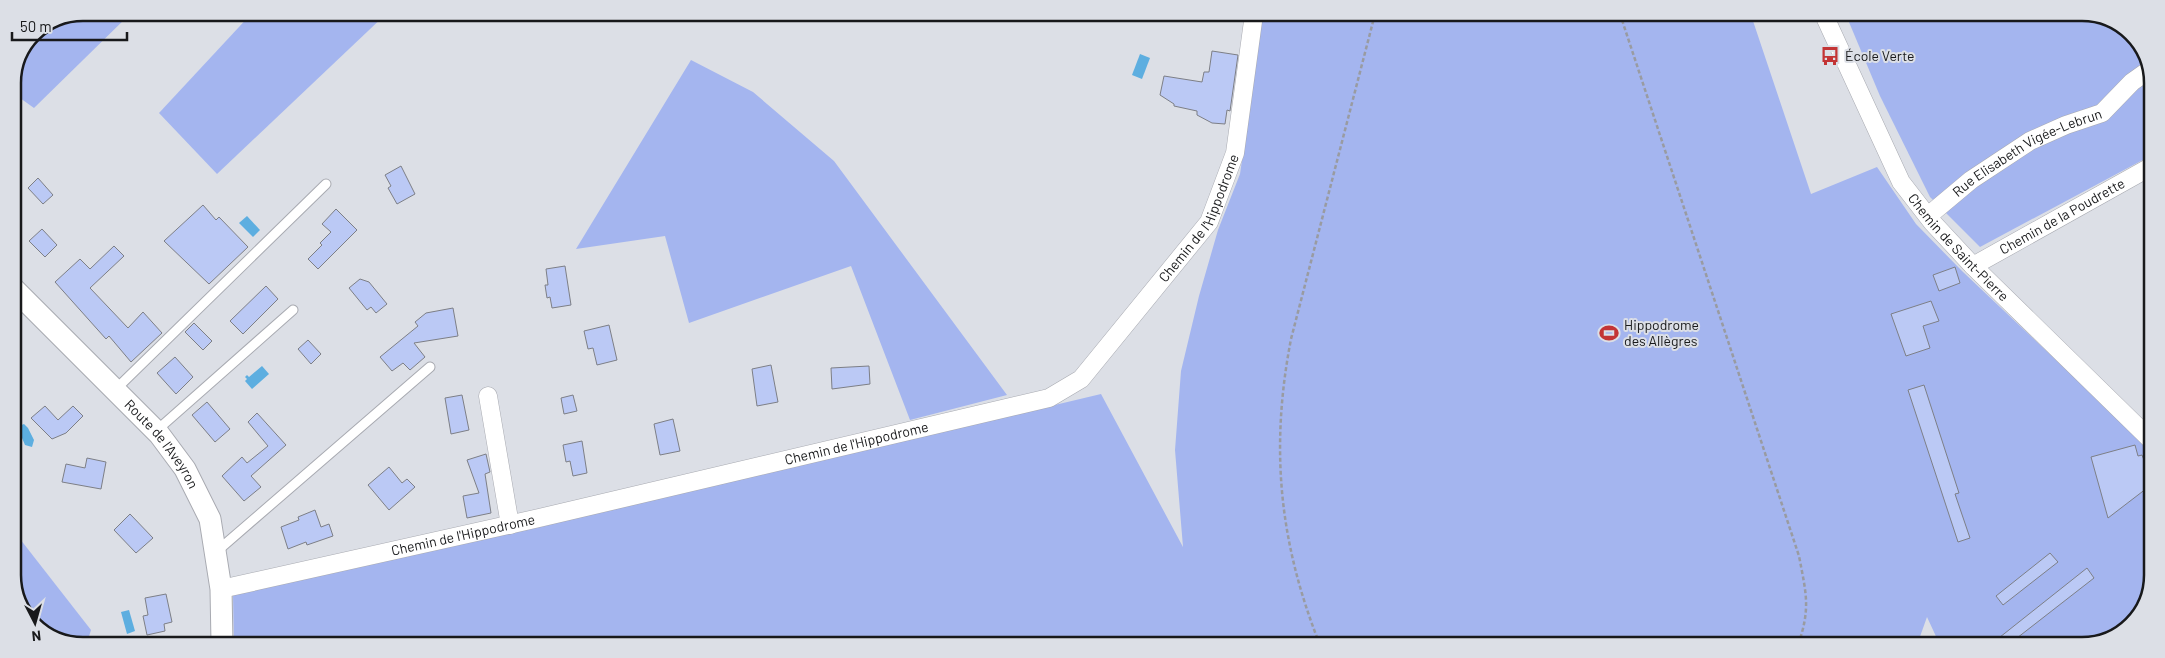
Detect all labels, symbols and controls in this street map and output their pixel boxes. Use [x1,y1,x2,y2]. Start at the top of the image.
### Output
scale bar [12,10,128,42]
text: 50 m [20,17,52,35]
bus stop icon: École Verte [1819,45,1841,67]
place label: École Verte [1845,47,1914,64]
street label: Rue Elisabeth Vigée-Lebrun [1949,105,2104,200]
street label: Chemin de l'Hippodrome [1155,151,1242,285]
street label: Chemin de la Poudrette [1996,174,2127,258]
street label: Chemin de Saint-Pierre [1905,190,2013,304]
place label: Hippodrome des Allègres [1624,316,1699,349]
sports icon: Hippodrome des Allègres [1598,322,1620,344]
street label: Route de l'Aveyron [121,396,202,491]
street label: Chemin de l'Hippodrome [783,418,930,468]
street label: Chemin de l'Hippodrome [389,510,537,559]
north arrow [10,598,60,648]
text: N [31,627,42,645]

